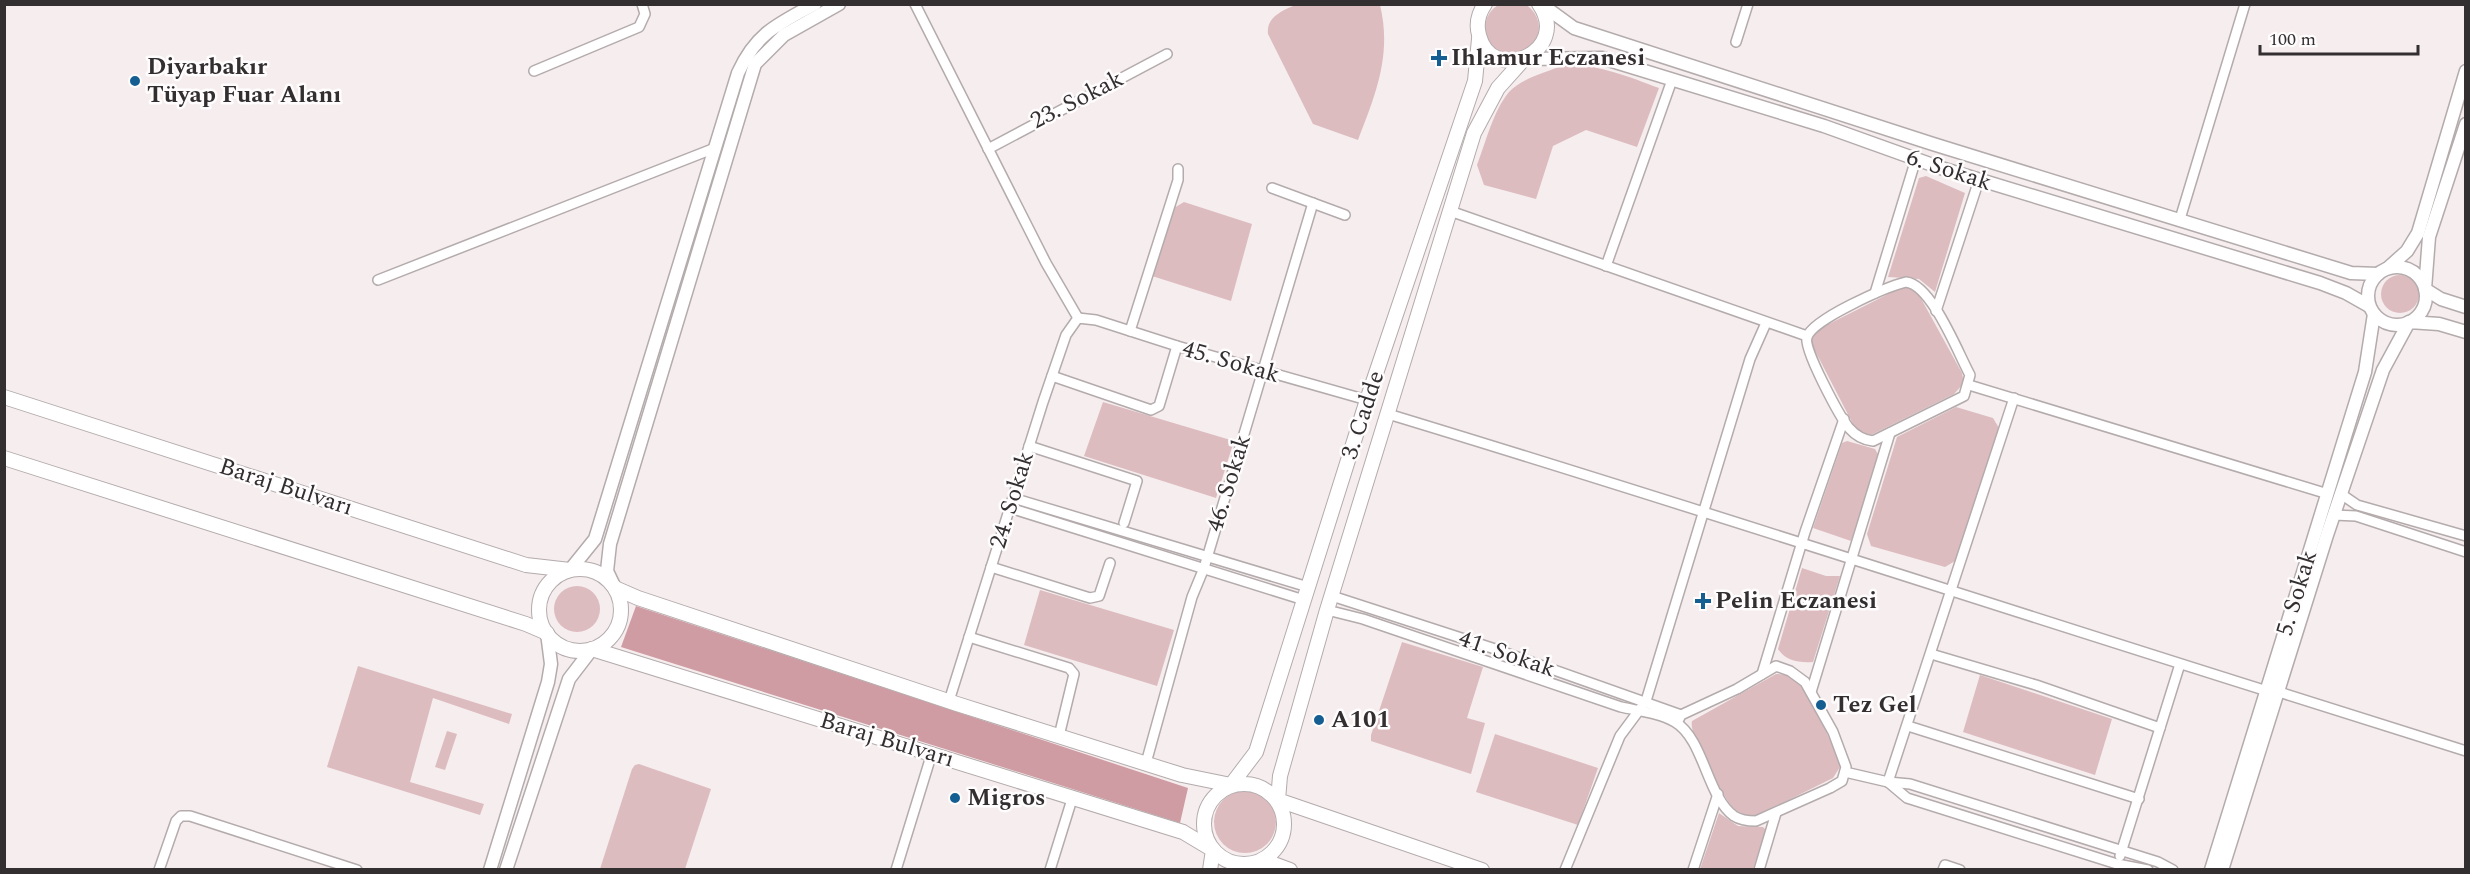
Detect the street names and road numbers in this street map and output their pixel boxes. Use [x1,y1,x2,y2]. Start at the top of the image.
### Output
street label: 23. Sokak [1024,61,1130,139]
street label: 6. Sokak [1901,139,1997,201]
street label: 45. Sokak [1178,331,1284,393]
street label: 3. Cadde [1332,366,1394,464]
street label: 46. Sokak [1197,430,1261,536]
street label: 24. Sokak [980,447,1044,553]
street label: Baraj Bulvarı [214,448,358,526]
street label: 5. Sokak [2267,546,2327,640]
street label: 41. Sokak [1454,621,1560,687]
street label: Baraj Bulvarı [815,702,959,778]

